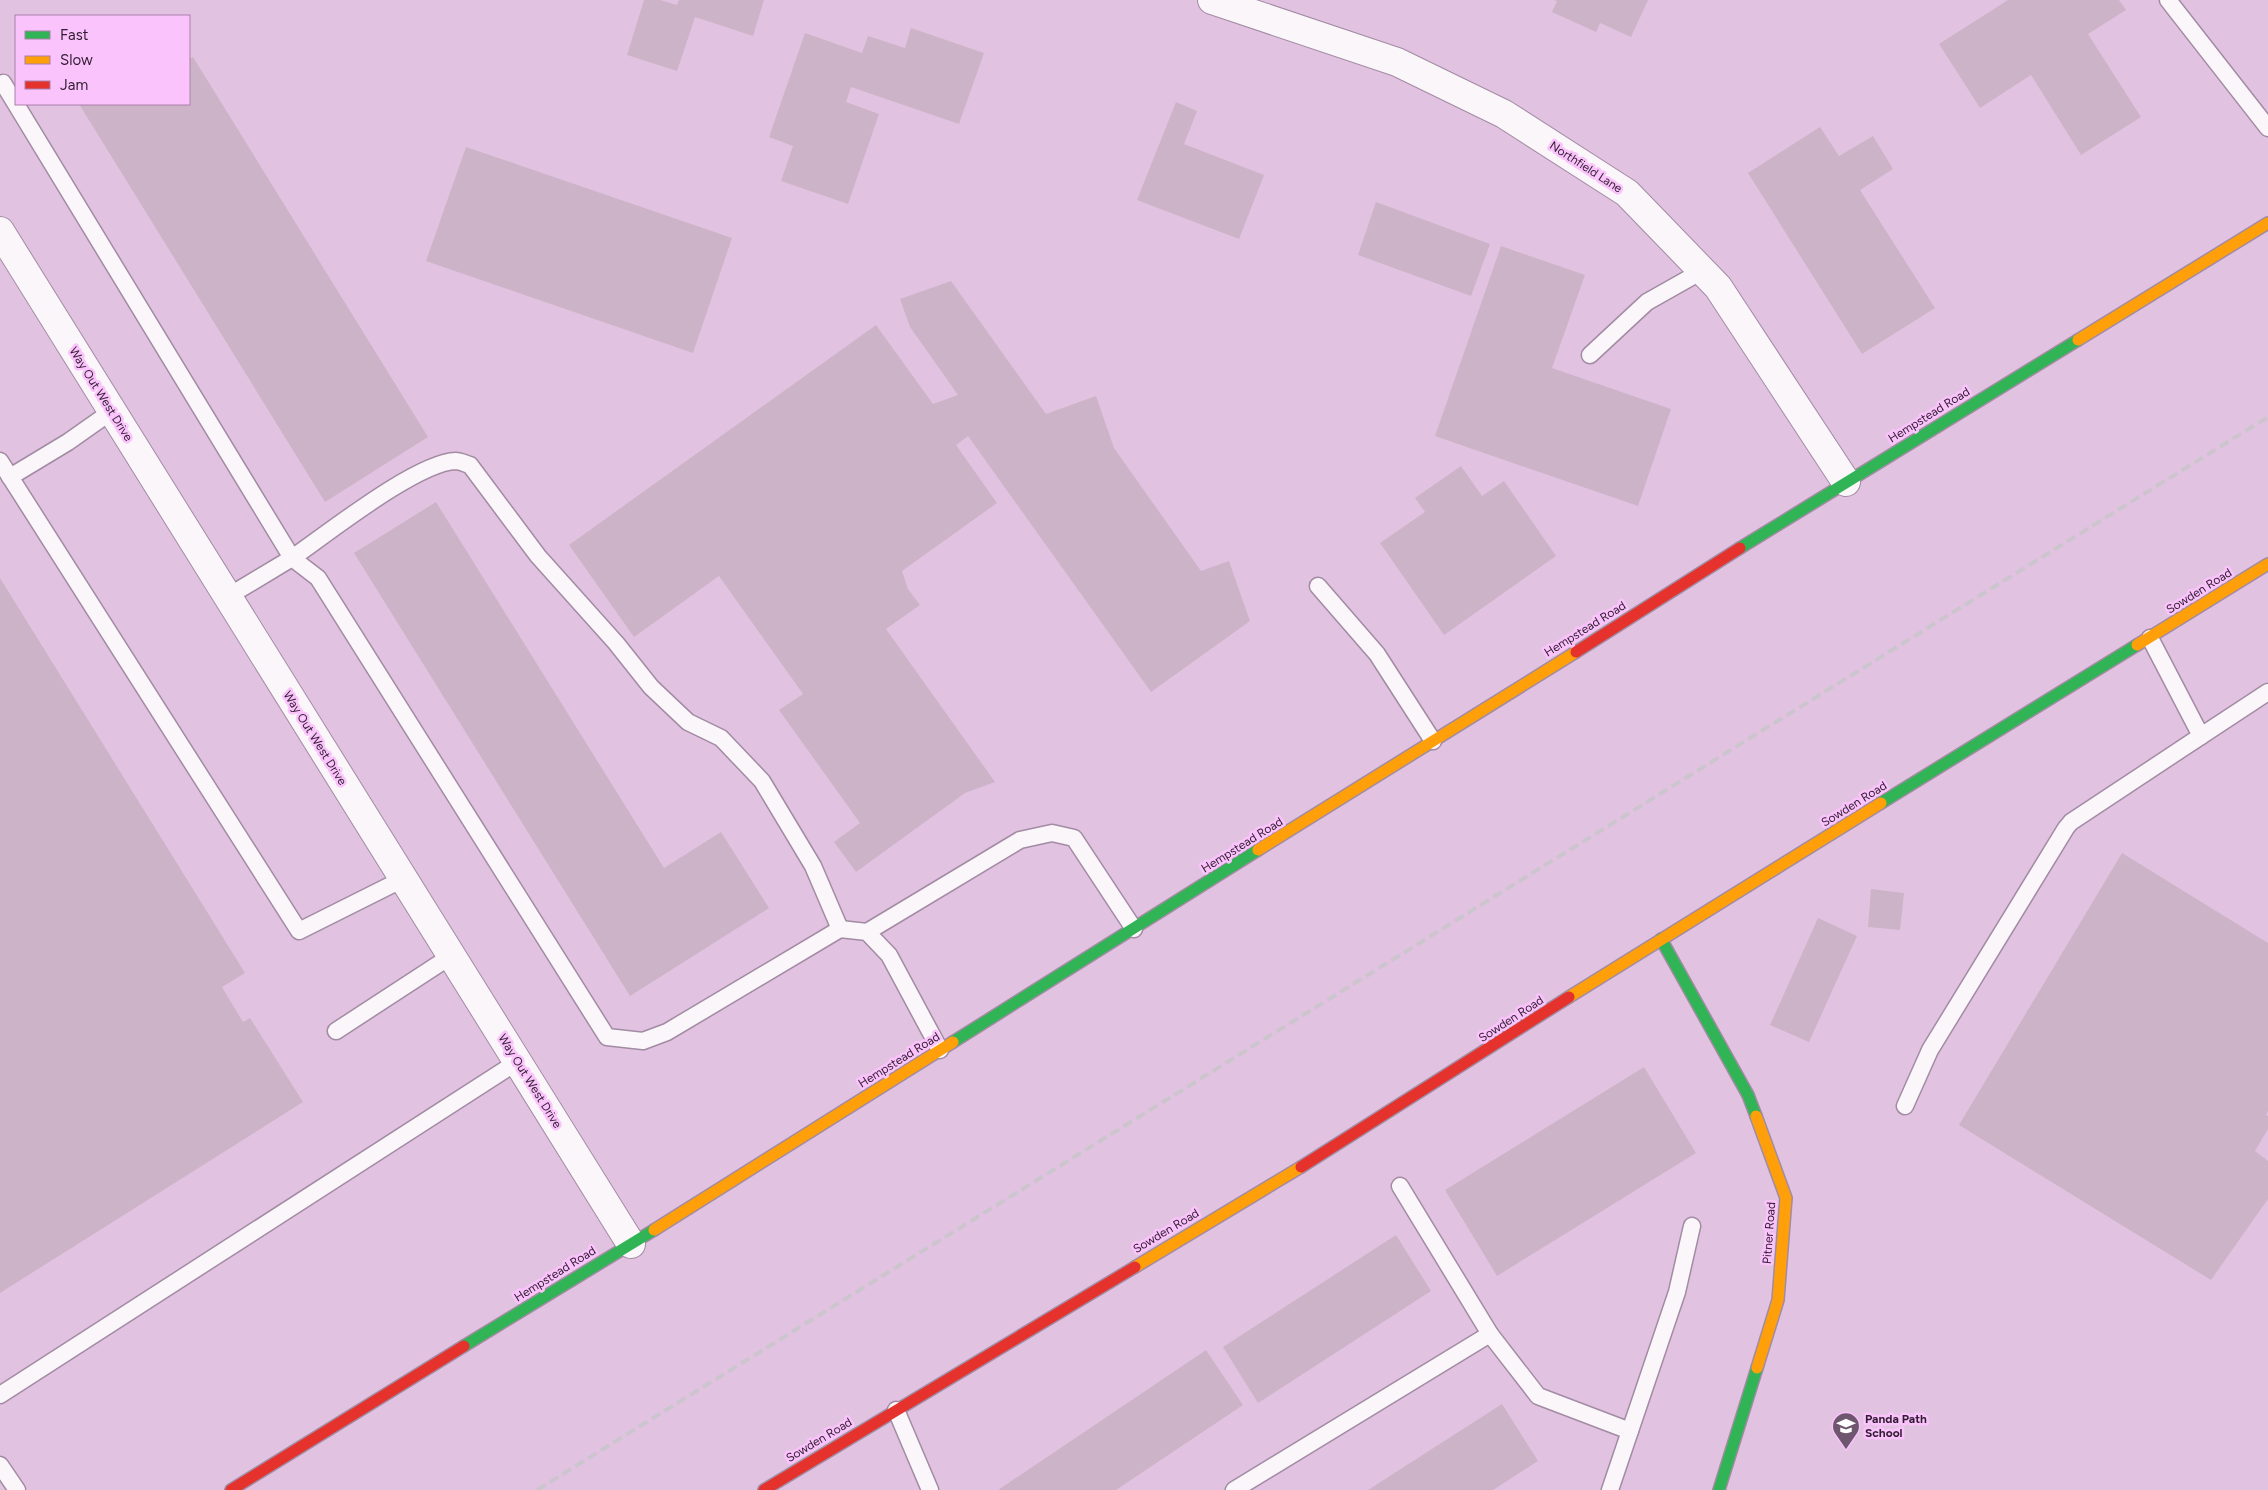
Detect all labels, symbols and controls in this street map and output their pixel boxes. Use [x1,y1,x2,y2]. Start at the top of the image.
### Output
legend [15,15,190,105]
text: Fast [60,26,89,44]
text: Slow [60,51,93,69]
text: Jam [60,76,88,94]
street label: Northfield Lane [1547,138,1625,196]
street label: Way Out West Drive [66,344,136,444]
street label: Hempstead Road [1886,384,1972,446]
street label: Sowden Road [2164,565,2234,617]
street label: Hempstead Road [1542,598,1628,660]
street label: Way Out West Drive [280,688,350,788]
street label: Sowden Road [1819,778,1889,830]
street label: Hempstead Road [1199,814,1285,876]
street label: Sowden Road [1476,993,1546,1045]
street label: Hempstead Road [856,1029,942,1091]
street label: Way Out West Drive [495,1031,565,1131]
street label: Pitner Road [1760,1202,1778,1264]
street label: Sowden Road [1131,1206,1201,1256]
street label: Hempstead Road [512,1243,598,1305]
school or university icon: Panda Path School [1831,1411,1861,1450]
place label: Panda Path School [1865,1412,1927,1440]
street label: Sowden Road [784,1415,854,1465]

